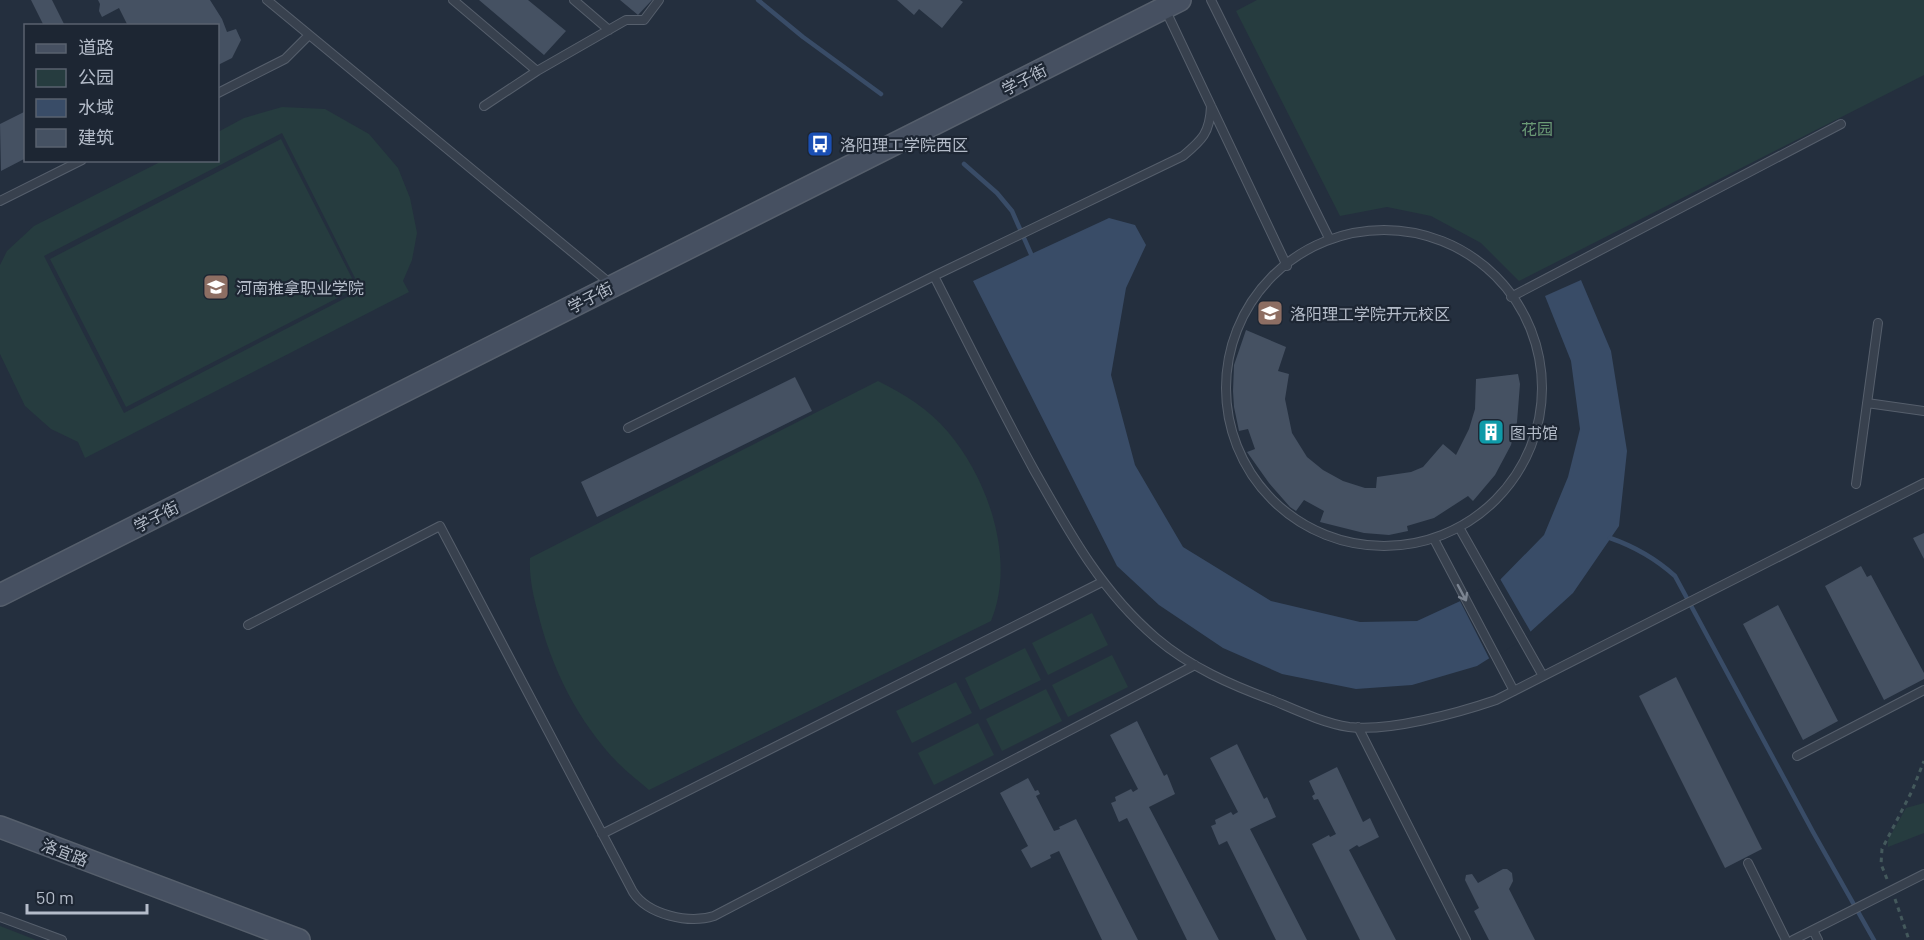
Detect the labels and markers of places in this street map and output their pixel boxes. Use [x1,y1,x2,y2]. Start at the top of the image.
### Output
bus stop icon: 洛阳理工学院西区 [805,129,835,159]
place label: 洛阳理工学院西区 [840,135,968,154]
school or university icon: 河南推拿职业学院 [201,272,231,302]
place label: 河南推拿职业学院 [236,278,364,297]
school or university icon: 洛阳理工学院开元校区 [1255,298,1285,328]
place label: 洛阳理工学院开元校区 [1290,304,1450,323]
building icon: 图书馆 [1476,417,1506,447]
place label: 图书馆 [1510,423,1558,442]

